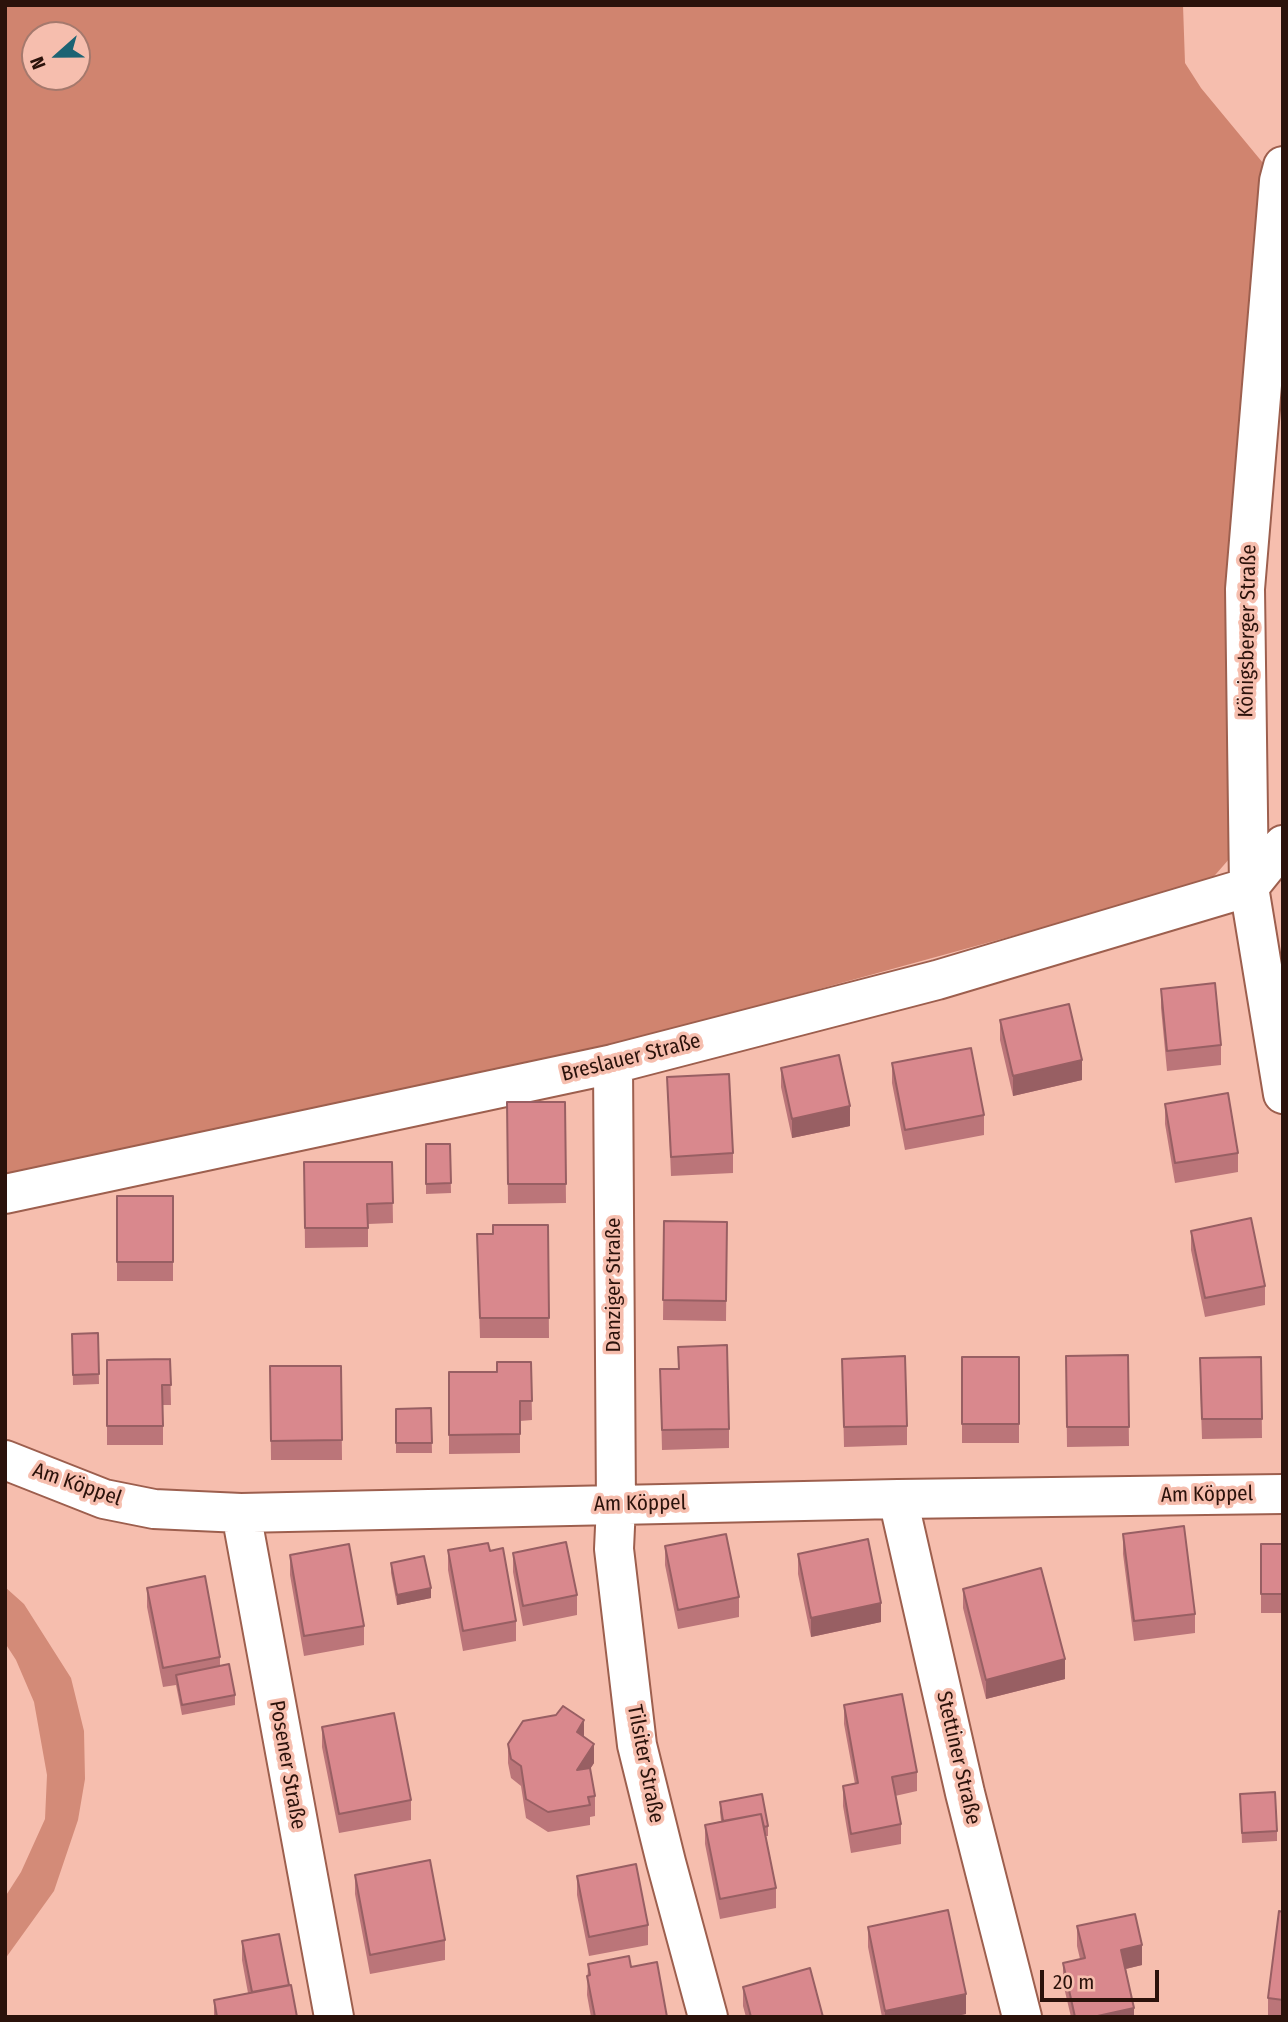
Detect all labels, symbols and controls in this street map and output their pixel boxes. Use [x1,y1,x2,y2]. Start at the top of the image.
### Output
north arrow [21,21,91,91]
text: N [25,54,51,72]
street label: Königsberger Straße [1234,544,1262,718]
street label: Breslauer Straße [559,1029,703,1087]
street label: Danziger Straße [601,1218,627,1352]
street label: Am Köppel [29,1458,125,1512]
street label: Am Köppel [1161,1482,1253,1508]
street label: Am Köppel [594,1491,686,1517]
street label: Stettiner Straße [930,1689,986,1827]
street label: Posener Straße [263,1699,311,1831]
street label: Tilsiter Straße [621,1703,669,1825]
scale bar [1043,1955,1162,1999]
text: 20 m [1053,1969,1094,1995]

